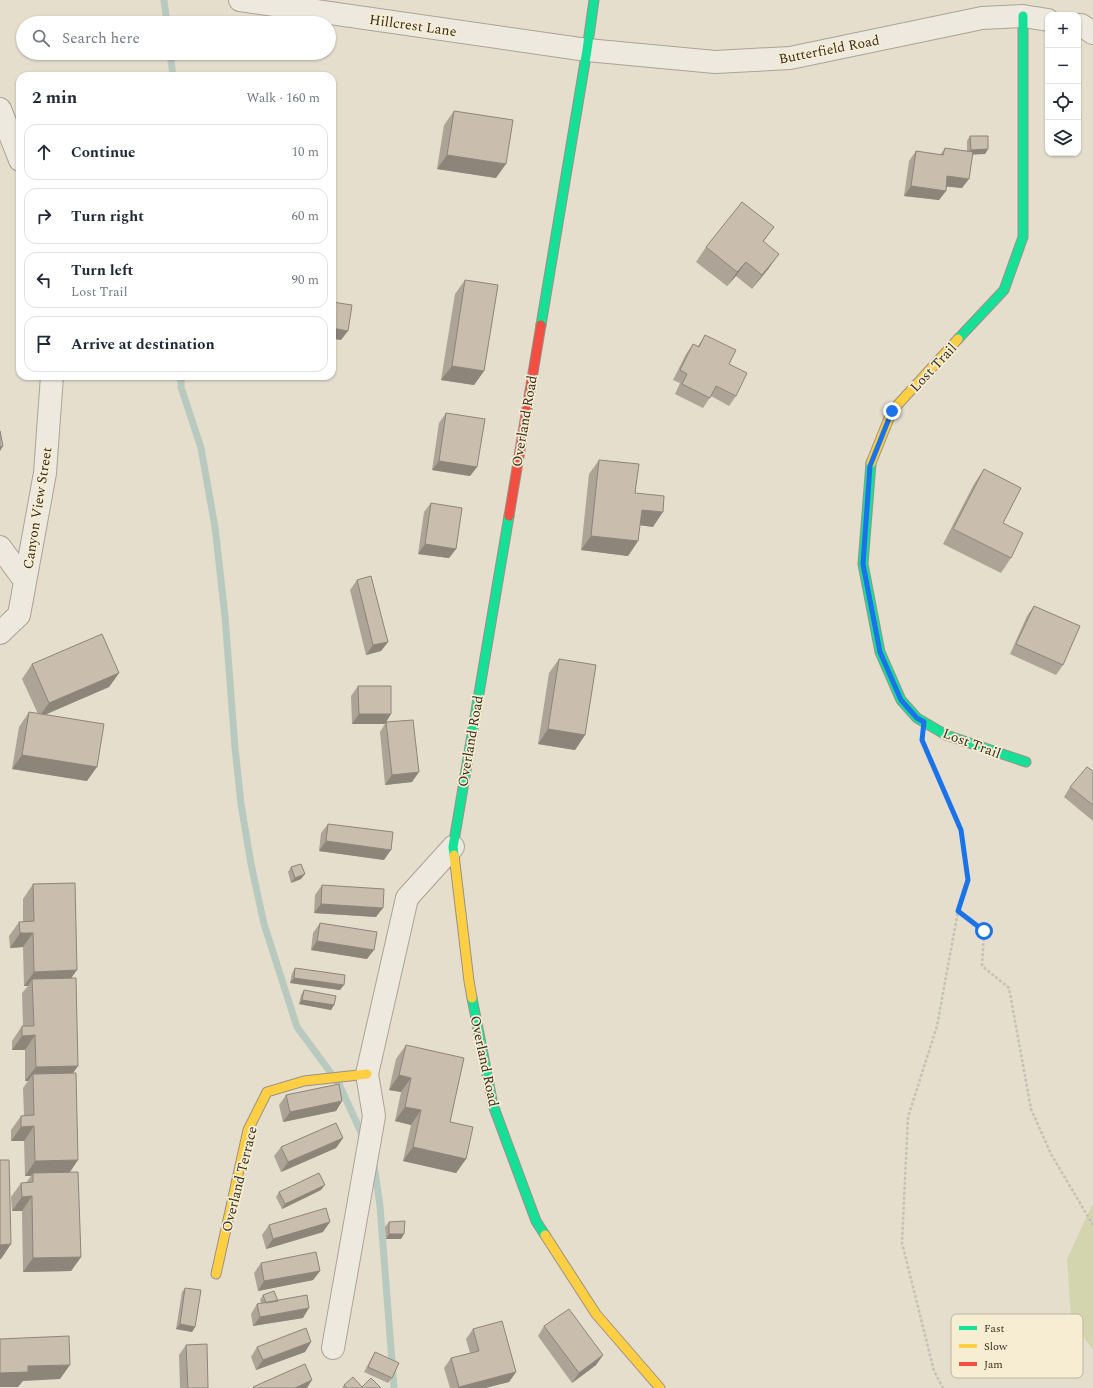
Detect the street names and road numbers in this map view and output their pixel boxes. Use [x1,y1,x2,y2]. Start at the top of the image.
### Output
street label: Hillcrest Lane [368,9,458,42]
street label: Butterfield Road [777,29,882,70]
street label: Lost Trail [905,338,962,397]
street label: Overland Road [506,373,543,469]
street label: Canyon View Street [17,446,58,571]
street label: Overland Road [452,693,489,789]
street label: Lost Trail [940,723,1004,764]
street label: Overland Road [465,1014,504,1109]
street label: Overland Terrace [216,1124,263,1234]

